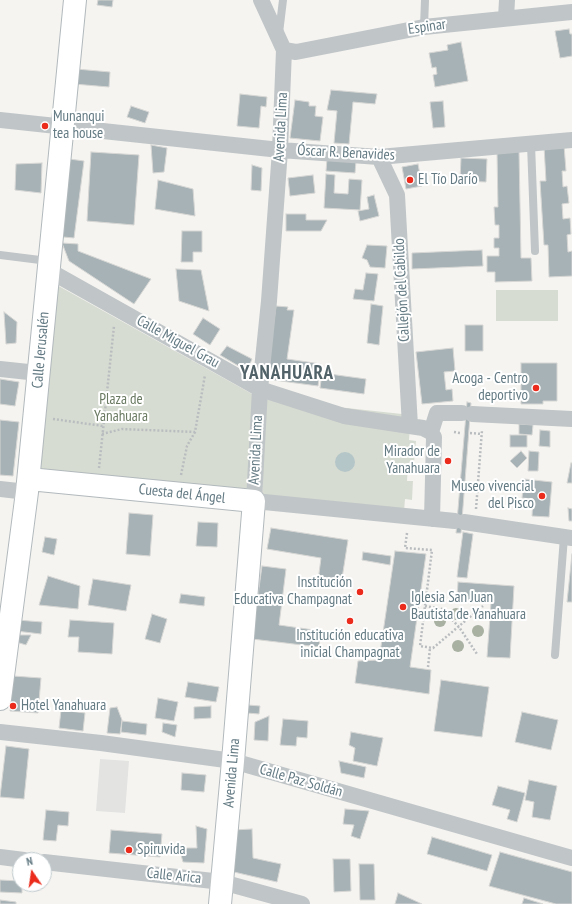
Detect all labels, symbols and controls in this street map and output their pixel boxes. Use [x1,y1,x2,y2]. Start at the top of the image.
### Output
street label: Espinar [407,15,447,39]
street label: Avenida Lima [270,92,292,162]
place label: Munanqui tea house [53,108,104,143]
marker: Munanqui tea house [40,121,50,131]
street label: Óscar R. Benavides [297,141,395,165]
place label: El Tío Darío [418,171,478,189]
marker: El Tío Darío [405,175,415,185]
street label: Callejón del Cabildo [390,238,414,342]
street label: Calle Jerusalén [29,311,53,389]
street label: Calle Miguel Grau [134,312,222,372]
district label: YANAHUARA [240,363,334,385]
place label: Acoga - Centro deportivo [452,370,528,405]
marker: Acoga - Centro deportivo [531,383,541,393]
park label: Plaza de Yanahuara [94,391,148,426]
street label: Avenida Lima [245,415,267,485]
place label: Mirador de Yanahuara [384,443,440,478]
marker: Mirador de Yanahuara [443,456,453,466]
place label: Museo vivencial del Pisco [451,478,534,513]
street label: Cuesta del Ángel [138,481,226,507]
marker: Museo vivencial del Pisco [537,491,547,501]
place label: Institución Educativa Champagnat [234,574,352,609]
marker: Institución Educativa Champagnat [355,587,365,597]
place label: Iglesia San Juan Bautista de Yanahuara [411,589,526,624]
marker: Iglesia San Juan Bautista de Yanahuara [398,602,408,612]
marker: Institución educativa inicial Champagnat [345,616,355,626]
place label: Institución educativa inicial Champagnat [296,627,404,662]
place label: Hotel Yanahuara [21,697,106,715]
marker: Hotel Yanahuara [8,701,18,711]
street label: Avenida Lima [220,738,244,808]
street label: Calle Paz Soldán [257,761,345,801]
place label: Spiruvida [137,841,185,859]
marker: Spiruvida [124,845,134,855]
north arrow [12,852,52,892]
text: N [25,854,34,869]
street label: Calle Arica [146,864,202,888]

